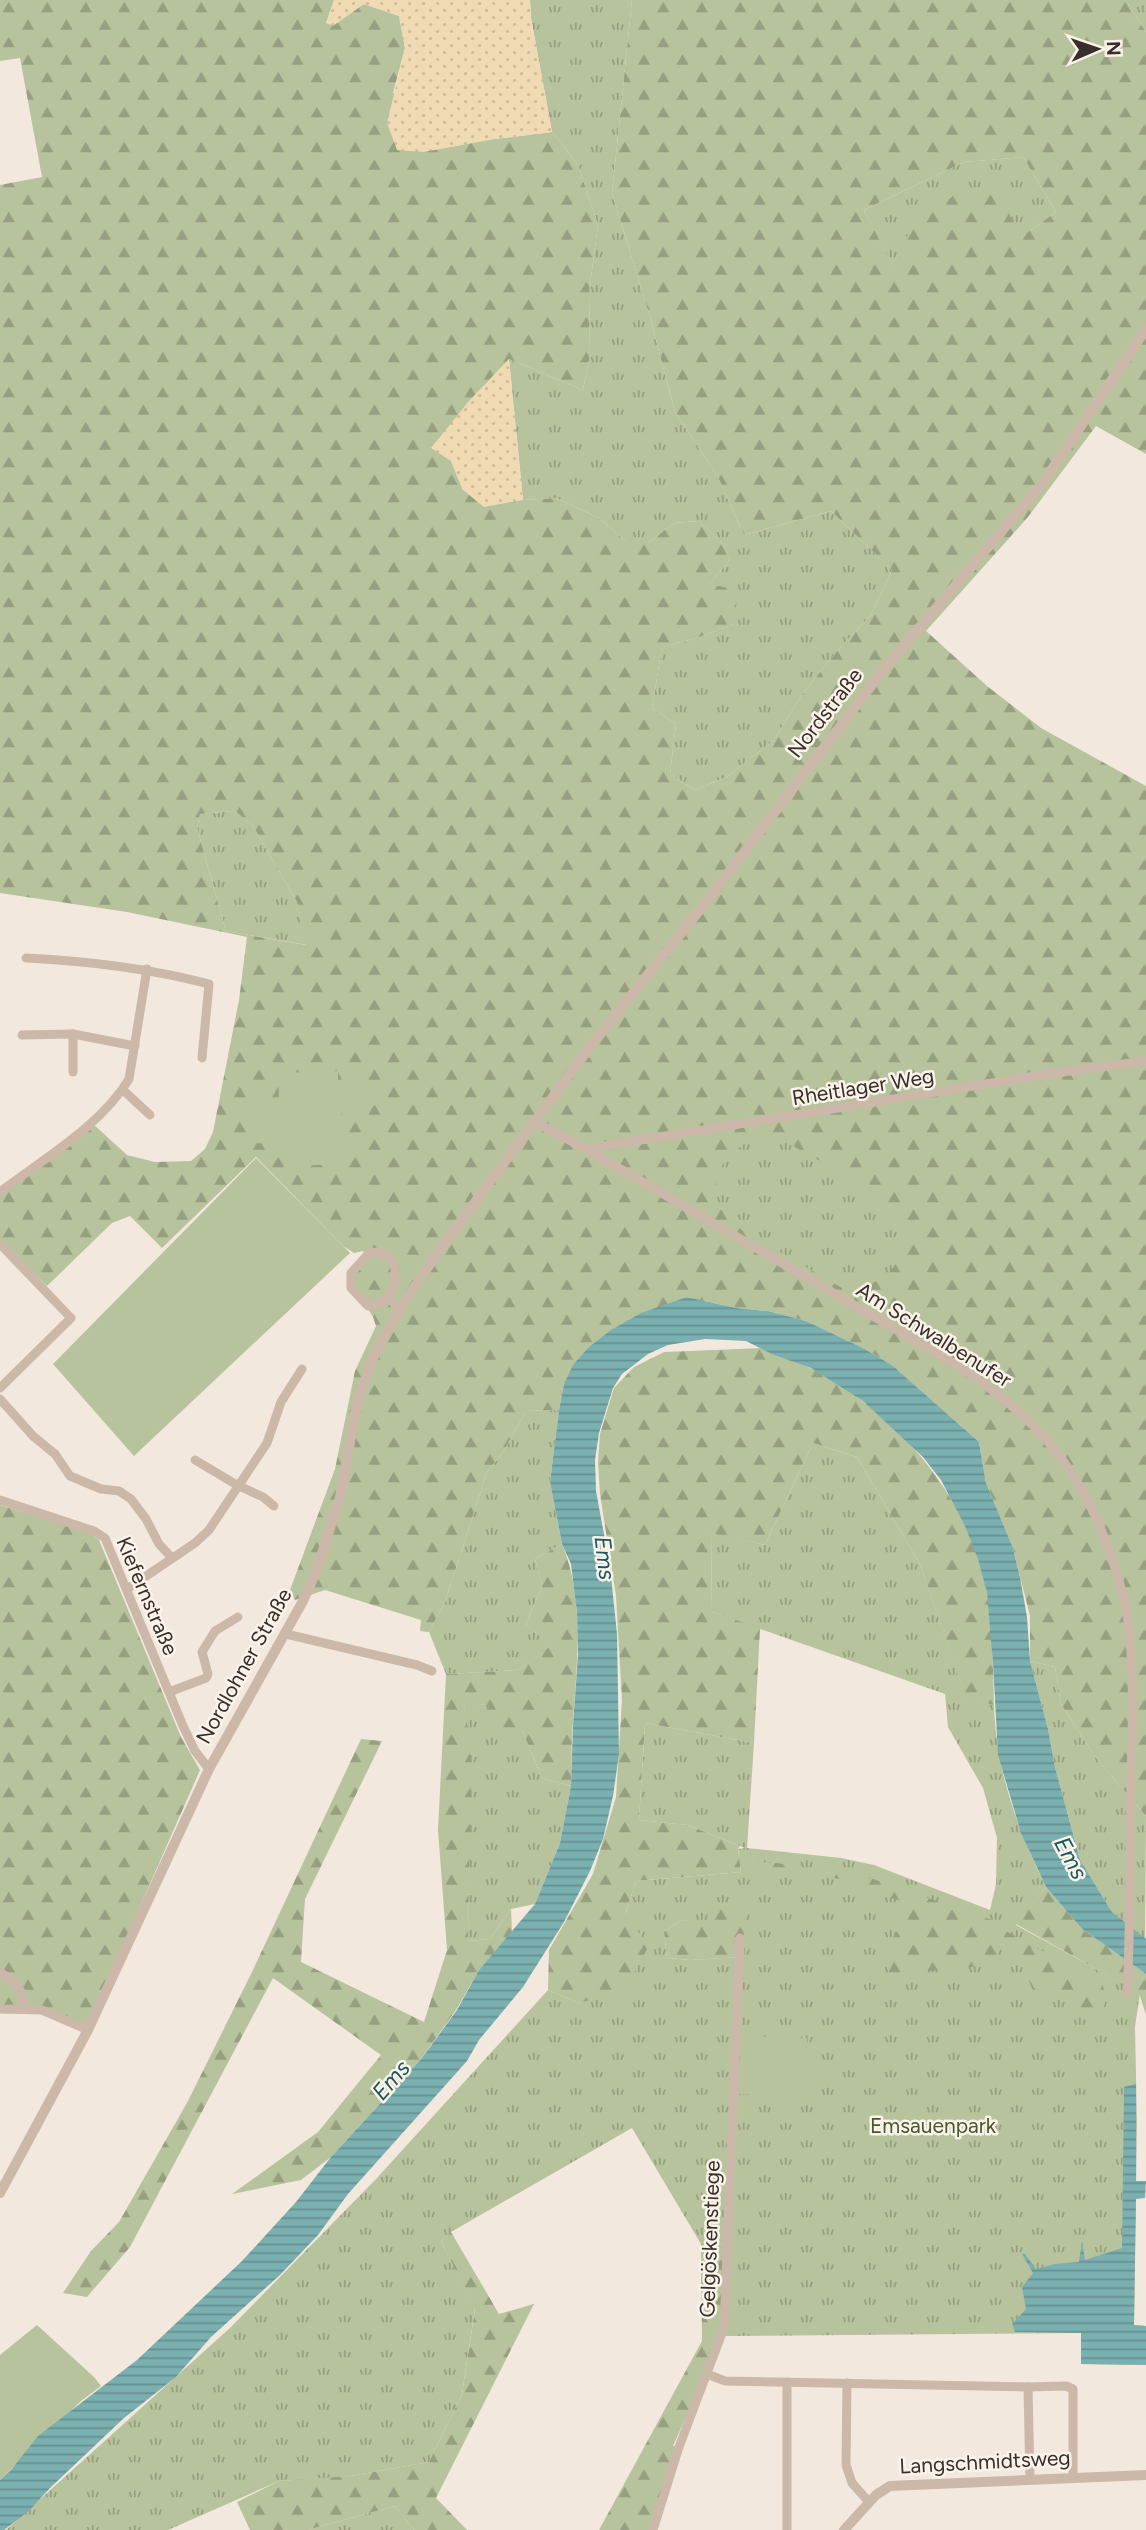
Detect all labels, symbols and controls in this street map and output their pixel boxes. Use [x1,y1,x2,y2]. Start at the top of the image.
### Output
north arrow [1062,14,1132,84]
text: N [1102,41,1125,56]
street label: Nordstraße [782,663,867,762]
street label: Rheitlager Weg [790,1063,936,1110]
street label: Am Schwalbenufer [852,1277,1016,1392]
street label: Kiefernstraße [111,1533,184,1659]
water label: Ems [588,1534,622,1582]
street label: Nordlohner Straße [191,1584,297,1748]
water label: Ems [1048,1832,1094,1884]
water label: Ems [366,2054,416,2106]
park label: Emsauenpark [870,2113,997,2138]
street label: Gelgöskenstiege [694,2160,725,2318]
street label: Langschmidtsweg [899,2445,1071,2478]

